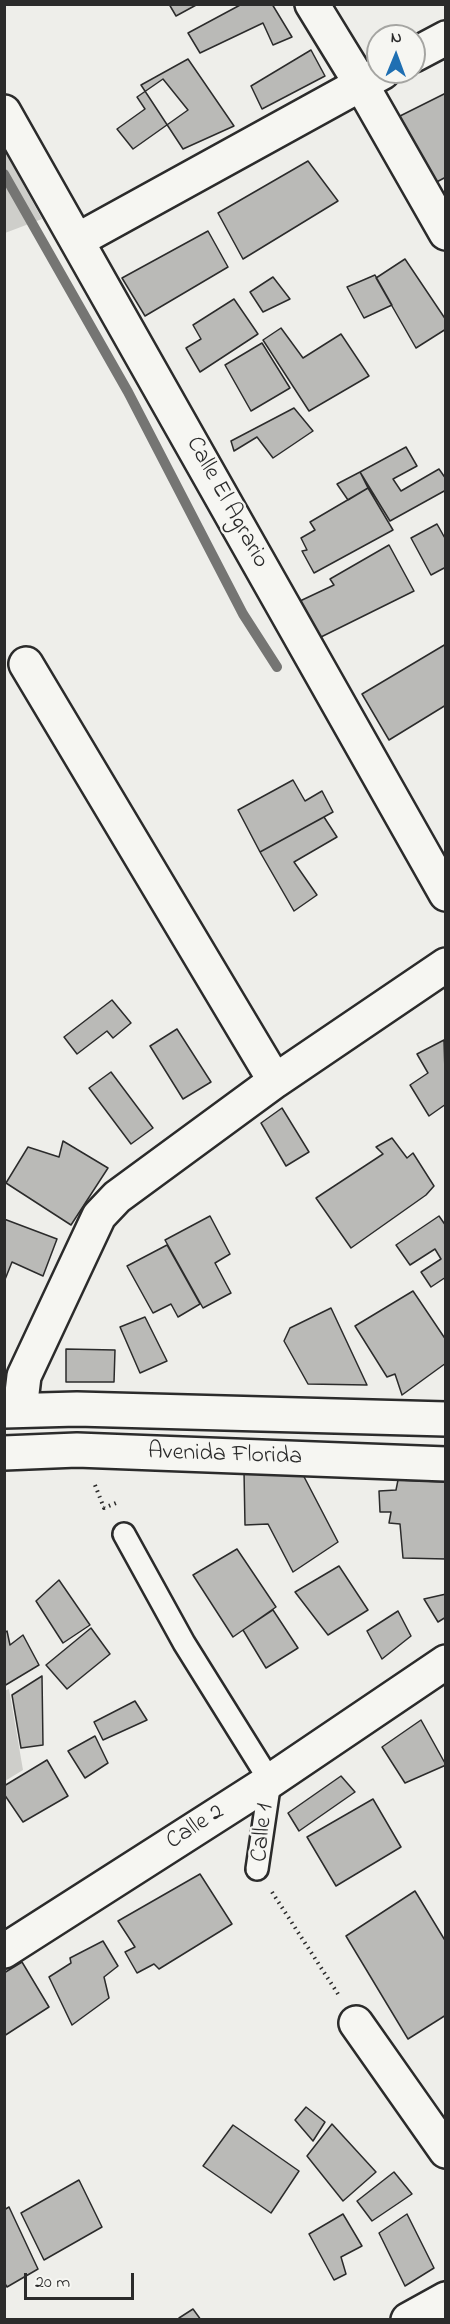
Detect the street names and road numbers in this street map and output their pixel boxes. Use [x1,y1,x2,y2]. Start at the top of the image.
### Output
street label: Calle El Agrario [178,432,274,574]
street label: Avenida Florida [147,1439,303,1473]
street label: Calle 2 [162,1799,230,1857]
street label: Calle 1 [247,1802,281,1864]

